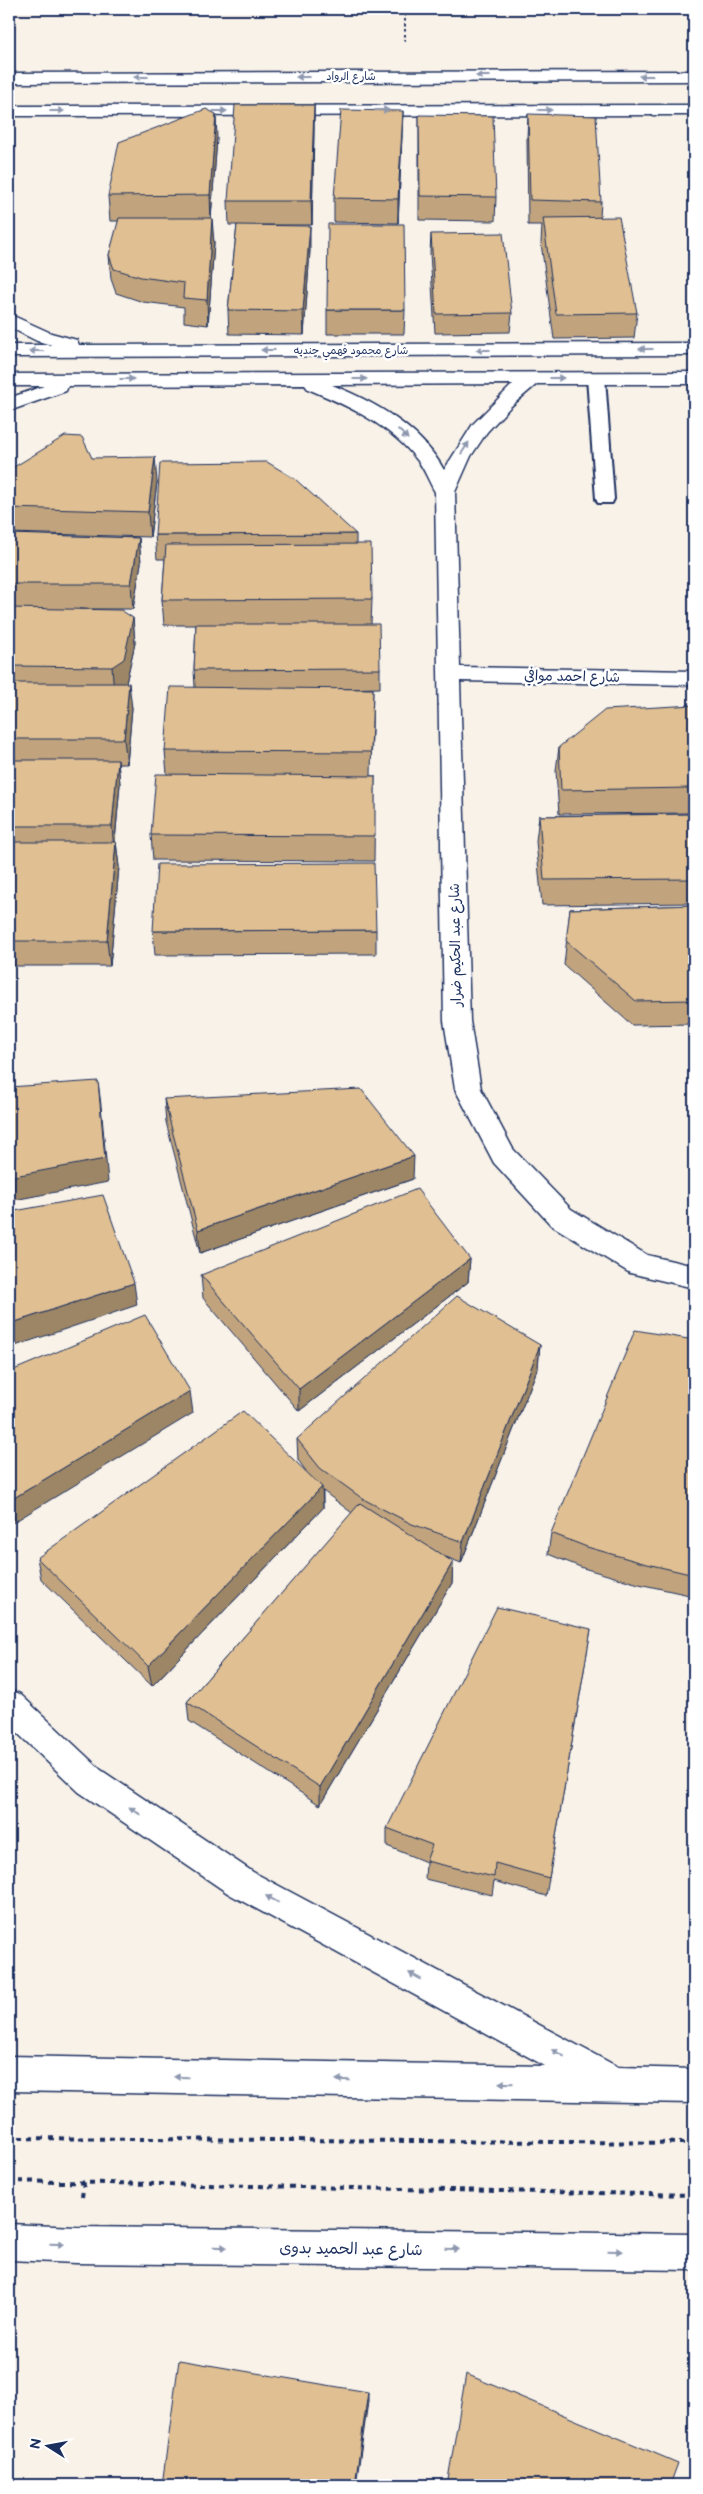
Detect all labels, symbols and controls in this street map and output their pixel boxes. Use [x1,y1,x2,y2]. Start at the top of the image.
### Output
street label: شارع الرواد [326,70,376,85]
one-way arrow [475,72,491,80]
one-way arrow [637,72,653,80]
one-way arrow [132,73,148,81]
one-way arrow [295,73,311,81]
one-way arrow [375,106,391,114]
one-way arrow [537,106,553,114]
one-way arrow [50,107,66,115]
one-way arrow [212,107,228,115]
street label: شارع محمود فهمي جنديه [294,344,408,361]
one-way arrow [637,345,653,353]
one-way arrow [260,346,276,354]
one-way arrow [475,346,491,354]
one-way arrow [27,347,43,355]
one-way arrow [550,374,566,382]
one-way arrow [120,375,136,383]
one-way arrow [352,375,368,383]
one-way arrow [396,428,408,440]
one-way arrow [460,441,470,455]
street label: شارع احمد موافي [524,667,620,688]
street label: شارع عبد الحكيم ضرار [446,883,467,1008]
one-way arrow [128,1807,142,1816]
one-way arrow [264,1895,279,1903]
one-way arrow [408,1972,422,1980]
one-way arrow [551,2049,565,2058]
one-way arrow [172,2073,188,2081]
one-way arrow [335,2076,351,2084]
one-way arrow [497,2079,513,2087]
street label: شارع عبد الحميد بدوى [279,2239,423,2261]
one-way arrow [50,2241,66,2249]
one-way arrow [212,2243,228,2251]
one-way arrow [445,2245,461,2253]
one-way arrow [607,2247,623,2255]
north arrow [22,2422,72,2472]
text: N [26,2437,45,2450]

